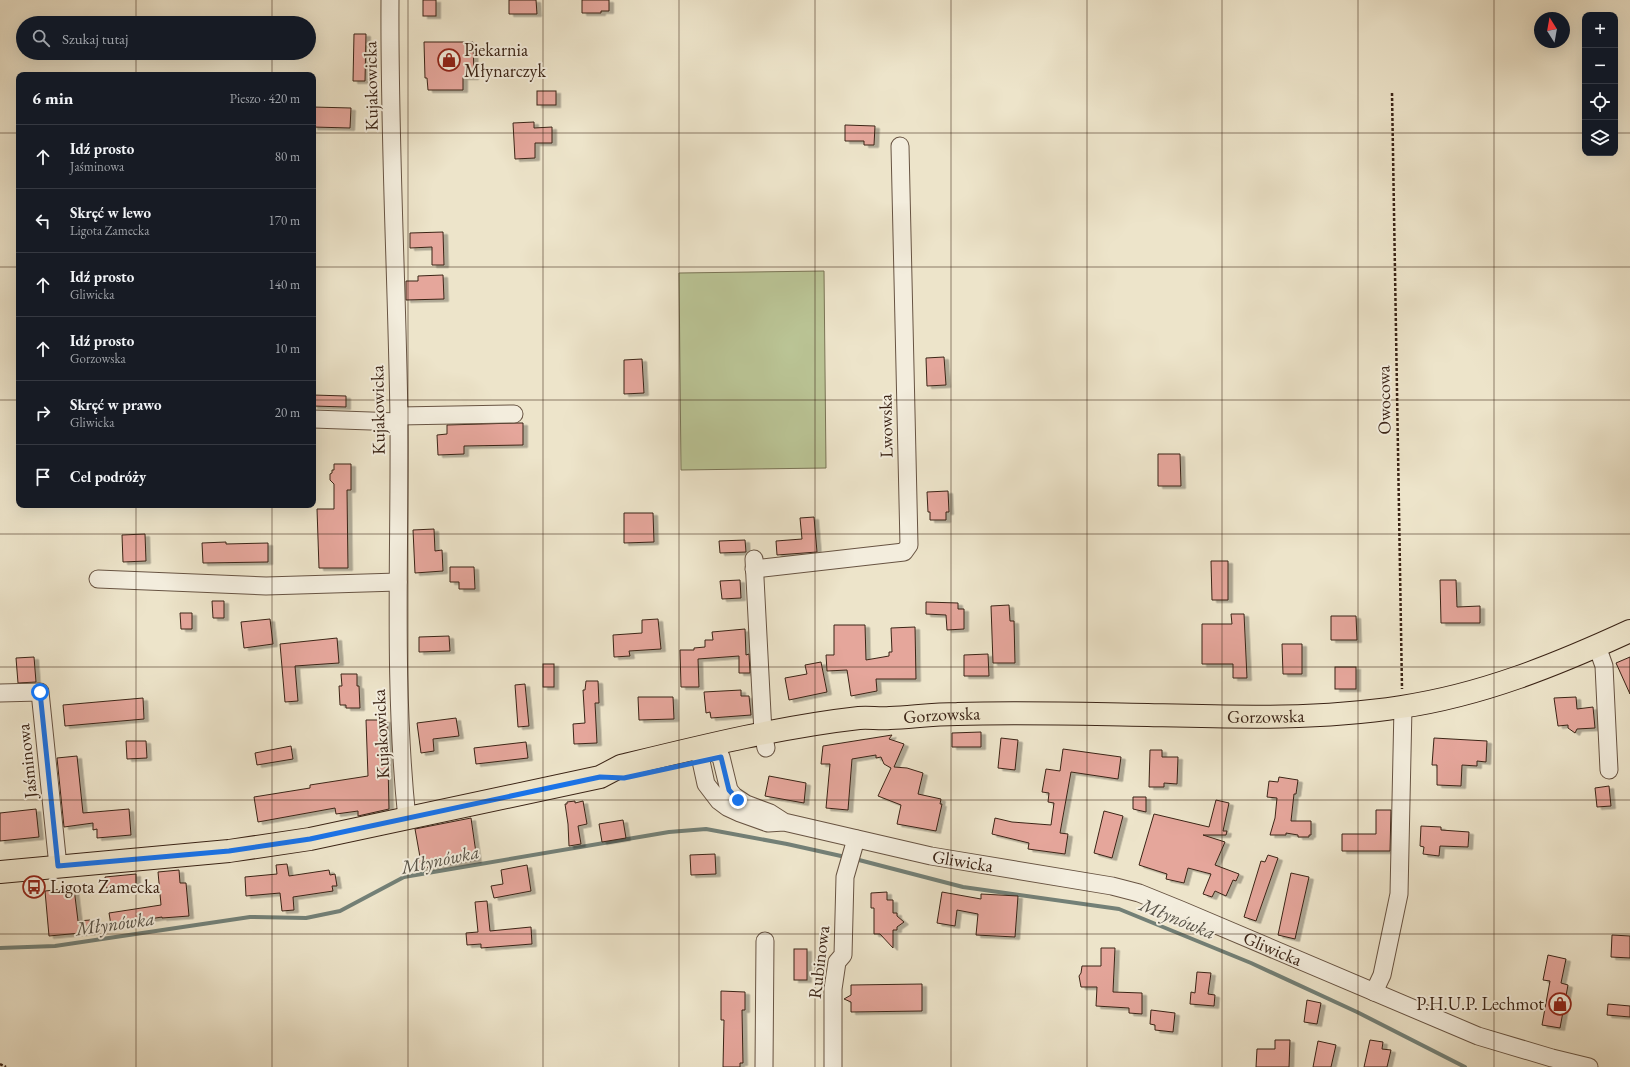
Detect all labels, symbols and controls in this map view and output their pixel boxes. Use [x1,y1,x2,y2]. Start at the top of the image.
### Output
north arrow [1534,12,1570,48]
map controls [1582,12,1618,156]
button: + [1582,12,1618,48]
search box [16,16,316,60]
icon: search [30,27,52,49]
text: Szukaj tutaj [62,29,128,48]
place label: Piekarnia Młynarczyk [464,38,546,82]
street label: Kujakowicka [358,40,383,131]
shop icon: Piekarnia Młynarczyk [436,47,462,73]
button: − [1582,48,1618,84]
button: locate [1582,84,1618,120]
text: 6 min [32,87,73,109]
text: Pieszo · 420 m [230,90,300,107]
button: layers [1582,120,1618,156]
text: Idź prosto [70,139,134,158]
icon: ahead [32,146,54,168]
text: 80 m [275,148,300,165]
text: Jaśminowa [70,158,124,175]
text: Skręć w lewo [70,203,151,222]
icon: left [32,210,54,232]
text: 170 m [269,212,300,229]
text: Ligota Zamecka [70,222,149,239]
text: Idź prosto [70,267,134,286]
icon: ahead [32,274,54,296]
text: 140 m [269,276,300,293]
text: Gliwicka [70,286,114,303]
text: Idź prosto [70,331,134,350]
icon: ahead [32,338,54,360]
text: 10 m [275,340,300,357]
text: Gorzowska [70,350,126,367]
street label: Kujakowicka [365,364,390,455]
street label: Owocowa [1371,364,1396,435]
street label: Lwowska [873,393,898,458]
text: Skręć w prawo [70,395,162,414]
icon: right [32,402,54,424]
text: 20 m [275,404,300,421]
text: Gliwicka [70,414,114,431]
icon: arrive [32,466,54,488]
text: Cel podróży [70,467,146,486]
route start [31,683,49,701]
street label: Kujakowicka [367,688,394,779]
street label: Gorzowska [902,701,981,728]
street label: Gorzowska [1227,704,1306,728]
street label: Jaśminowa [11,722,42,801]
route end [729,791,747,809]
water label: Młynówka [398,839,482,880]
street label: Gliwicka [931,844,996,877]
bus stop icon: Ligota Zamecka [21,874,47,900]
place label: Ligota Zamecka [50,875,161,898]
water label: Młynówka [1135,892,1219,945]
water label: Młynówka [73,906,156,942]
street label: Rubinowa [803,923,834,1000]
street label: Gliwicka [1240,926,1306,971]
shop icon: P.H.U.P. Lechmot [1547,991,1573,1017]
place label: P.H.U.P. Lechmot [1416,992,1544,1015]

